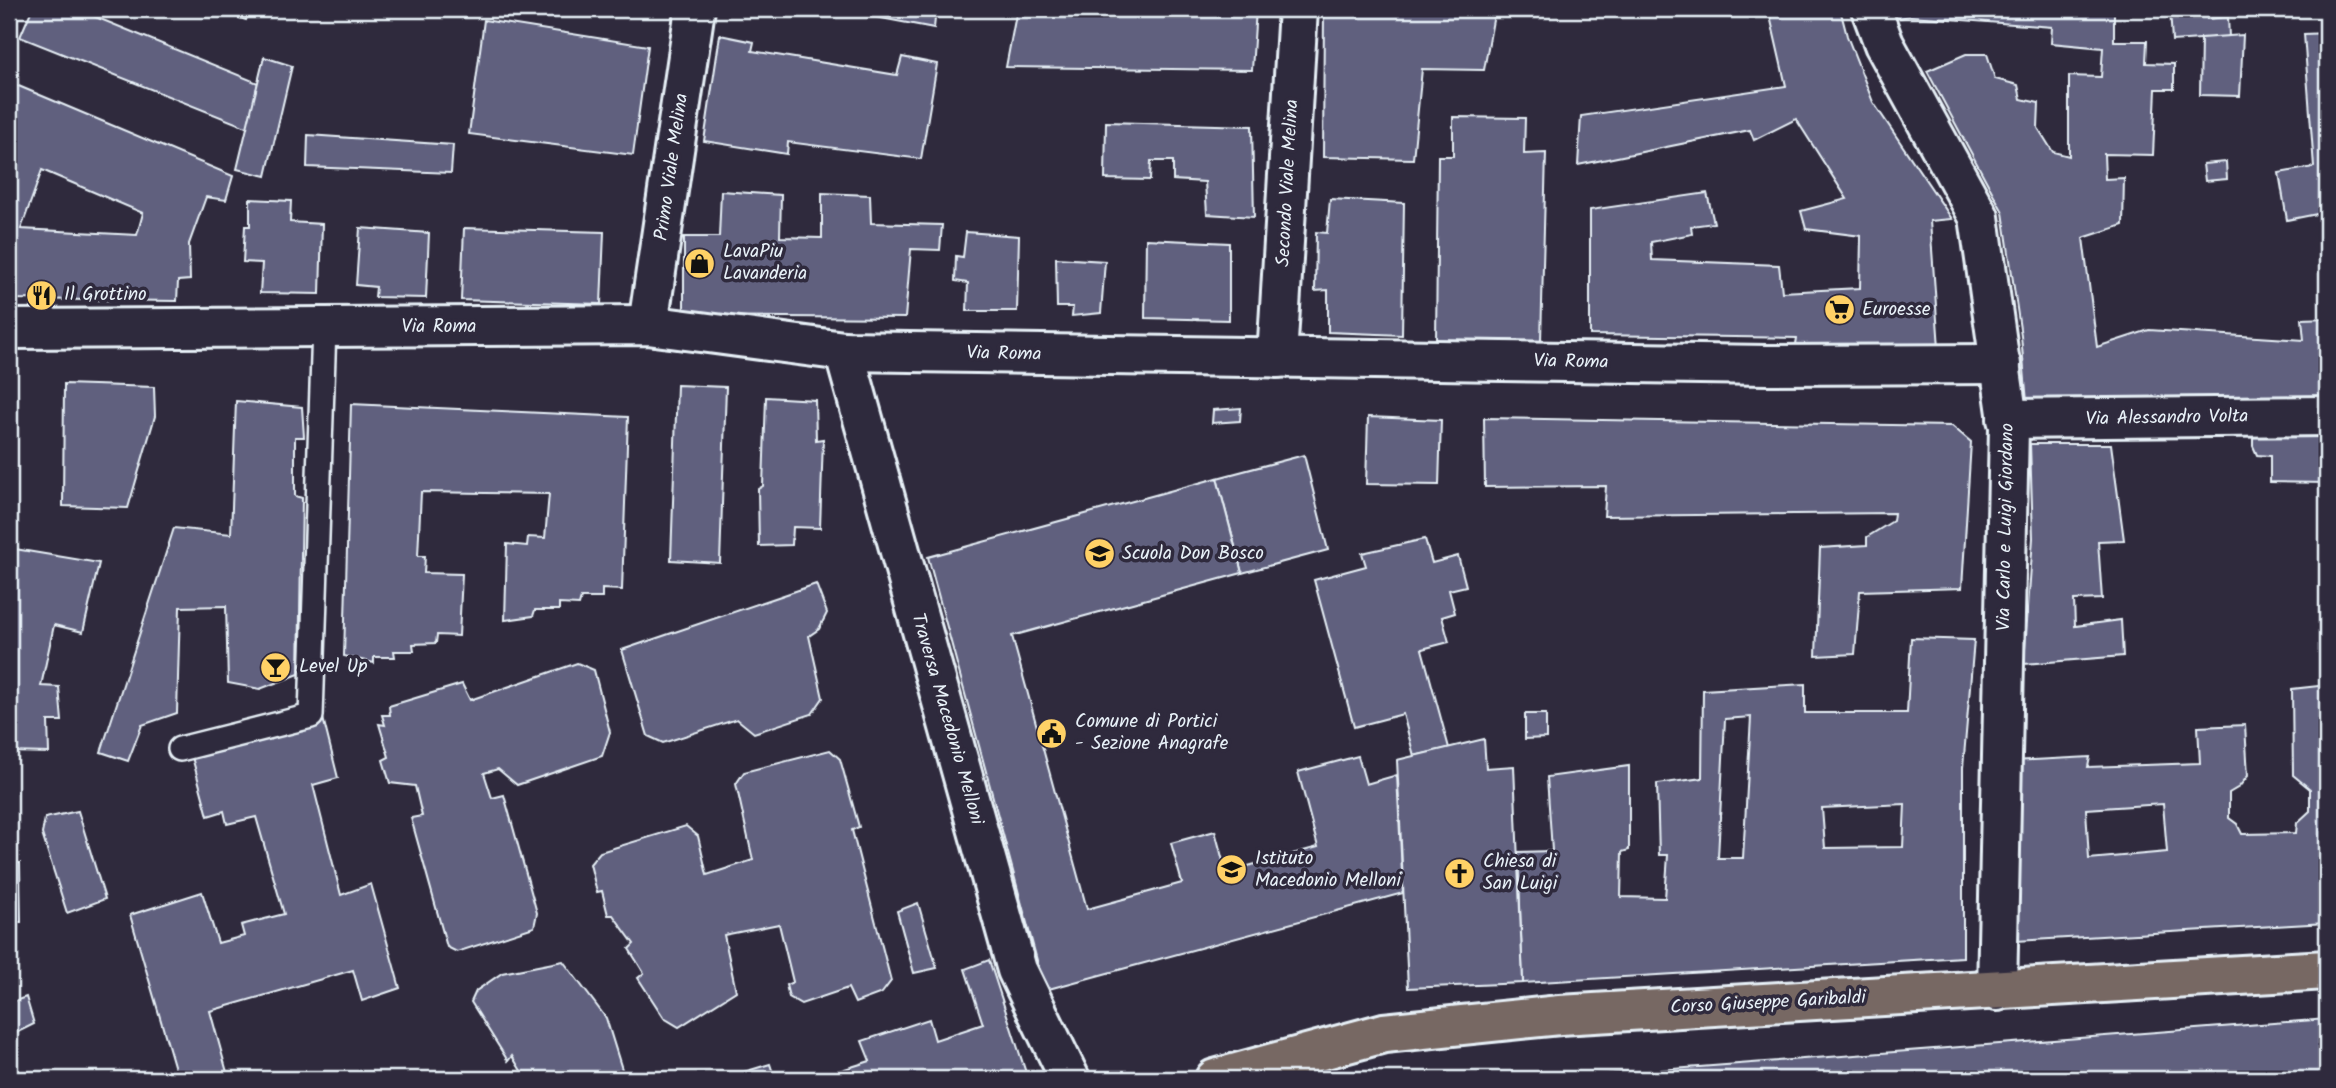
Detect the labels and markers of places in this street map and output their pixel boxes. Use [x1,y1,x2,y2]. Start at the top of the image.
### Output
place label: LavaPiu Lavanderia [723,237,807,289]
shop icon: LavaPiu Lavanderia [683,246,717,280]
restaurant icon: Il Grottino [24,278,58,312]
place label: Il Grottino [64,280,147,310]
supermarket icon: Euroesse [1822,293,1856,327]
place label: Euroesse [1862,295,1931,325]
school or university icon: Scuola Don Bosco [1082,537,1116,571]
place label: Scuola Don Bosco [1122,539,1264,569]
bar icon: Level Up [259,650,293,684]
place label: Level Up [299,652,367,682]
place label: Comune di Portici - Sezione Anagrafe [1075,707,1229,759]
public building icon: Comune di Portici - Sezione Anagrafe [1035,716,1069,750]
place label: Istituto Macedonio Melloni [1255,844,1402,896]
place label: Chiesa di San Luigi [1483,847,1559,899]
school or university icon: Istituto Macedonio Melloni [1215,853,1249,887]
church icon: Chiesa di San Luigi [1443,856,1477,890]

